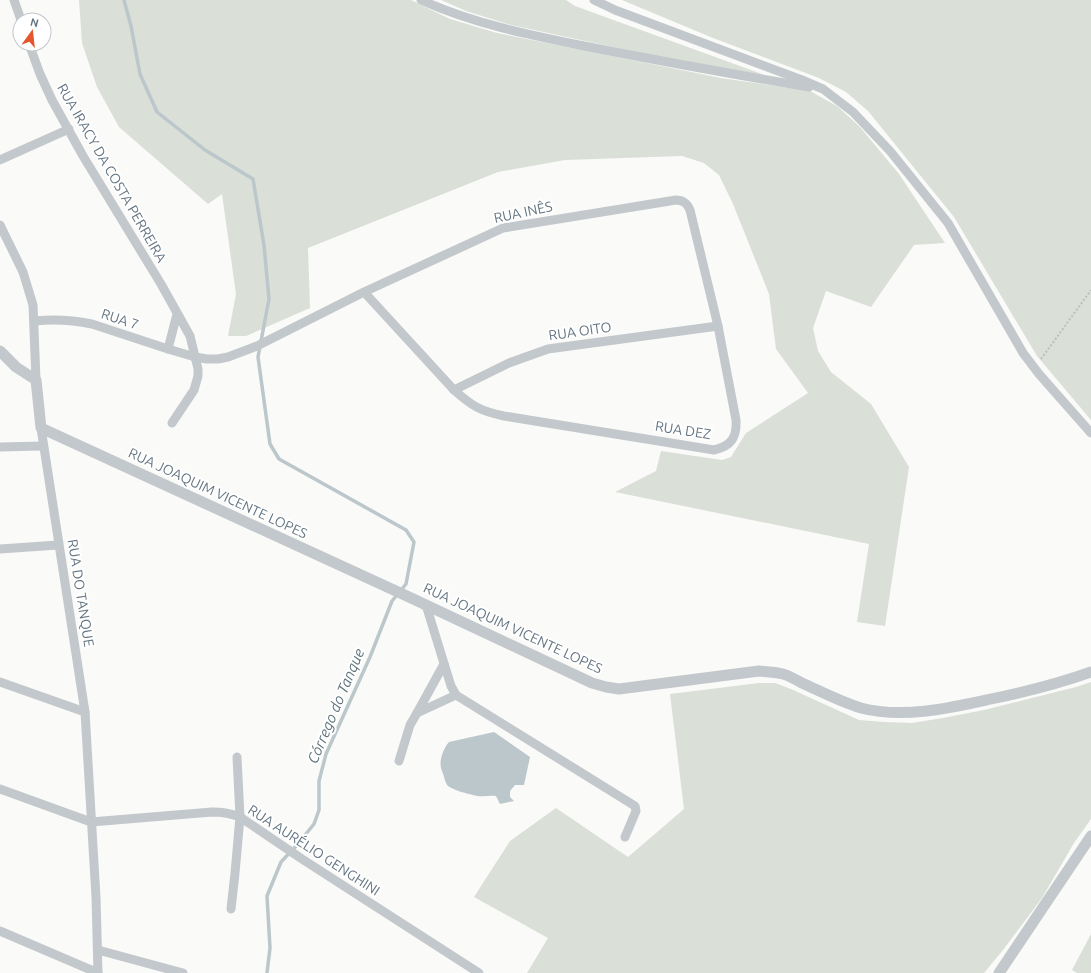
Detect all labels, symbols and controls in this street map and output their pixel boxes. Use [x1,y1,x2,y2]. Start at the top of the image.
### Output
north arrow [12,12,52,52]
text: N [29,15,40,29]
street label: RUA IRACY DA COSTA PERREIRA [54,81,170,265]
street label: RUA INÊS [492,197,554,226]
street label: RUA 7 [99,305,141,333]
street label: RUA OITO [547,319,613,343]
street label: RUA DEZ [654,418,712,442]
street label: RUA JOAQUIM VICENTE LOPES [126,444,310,542]
street label: RUA DO TANQUE [65,538,97,648]
street label: RUA JOAQUIM VICENTE LOPES [421,579,605,677]
water label: Córrego do Tanque [304,645,368,766]
street label: RUA AURÉLIO GENGHINI [245,801,383,899]

